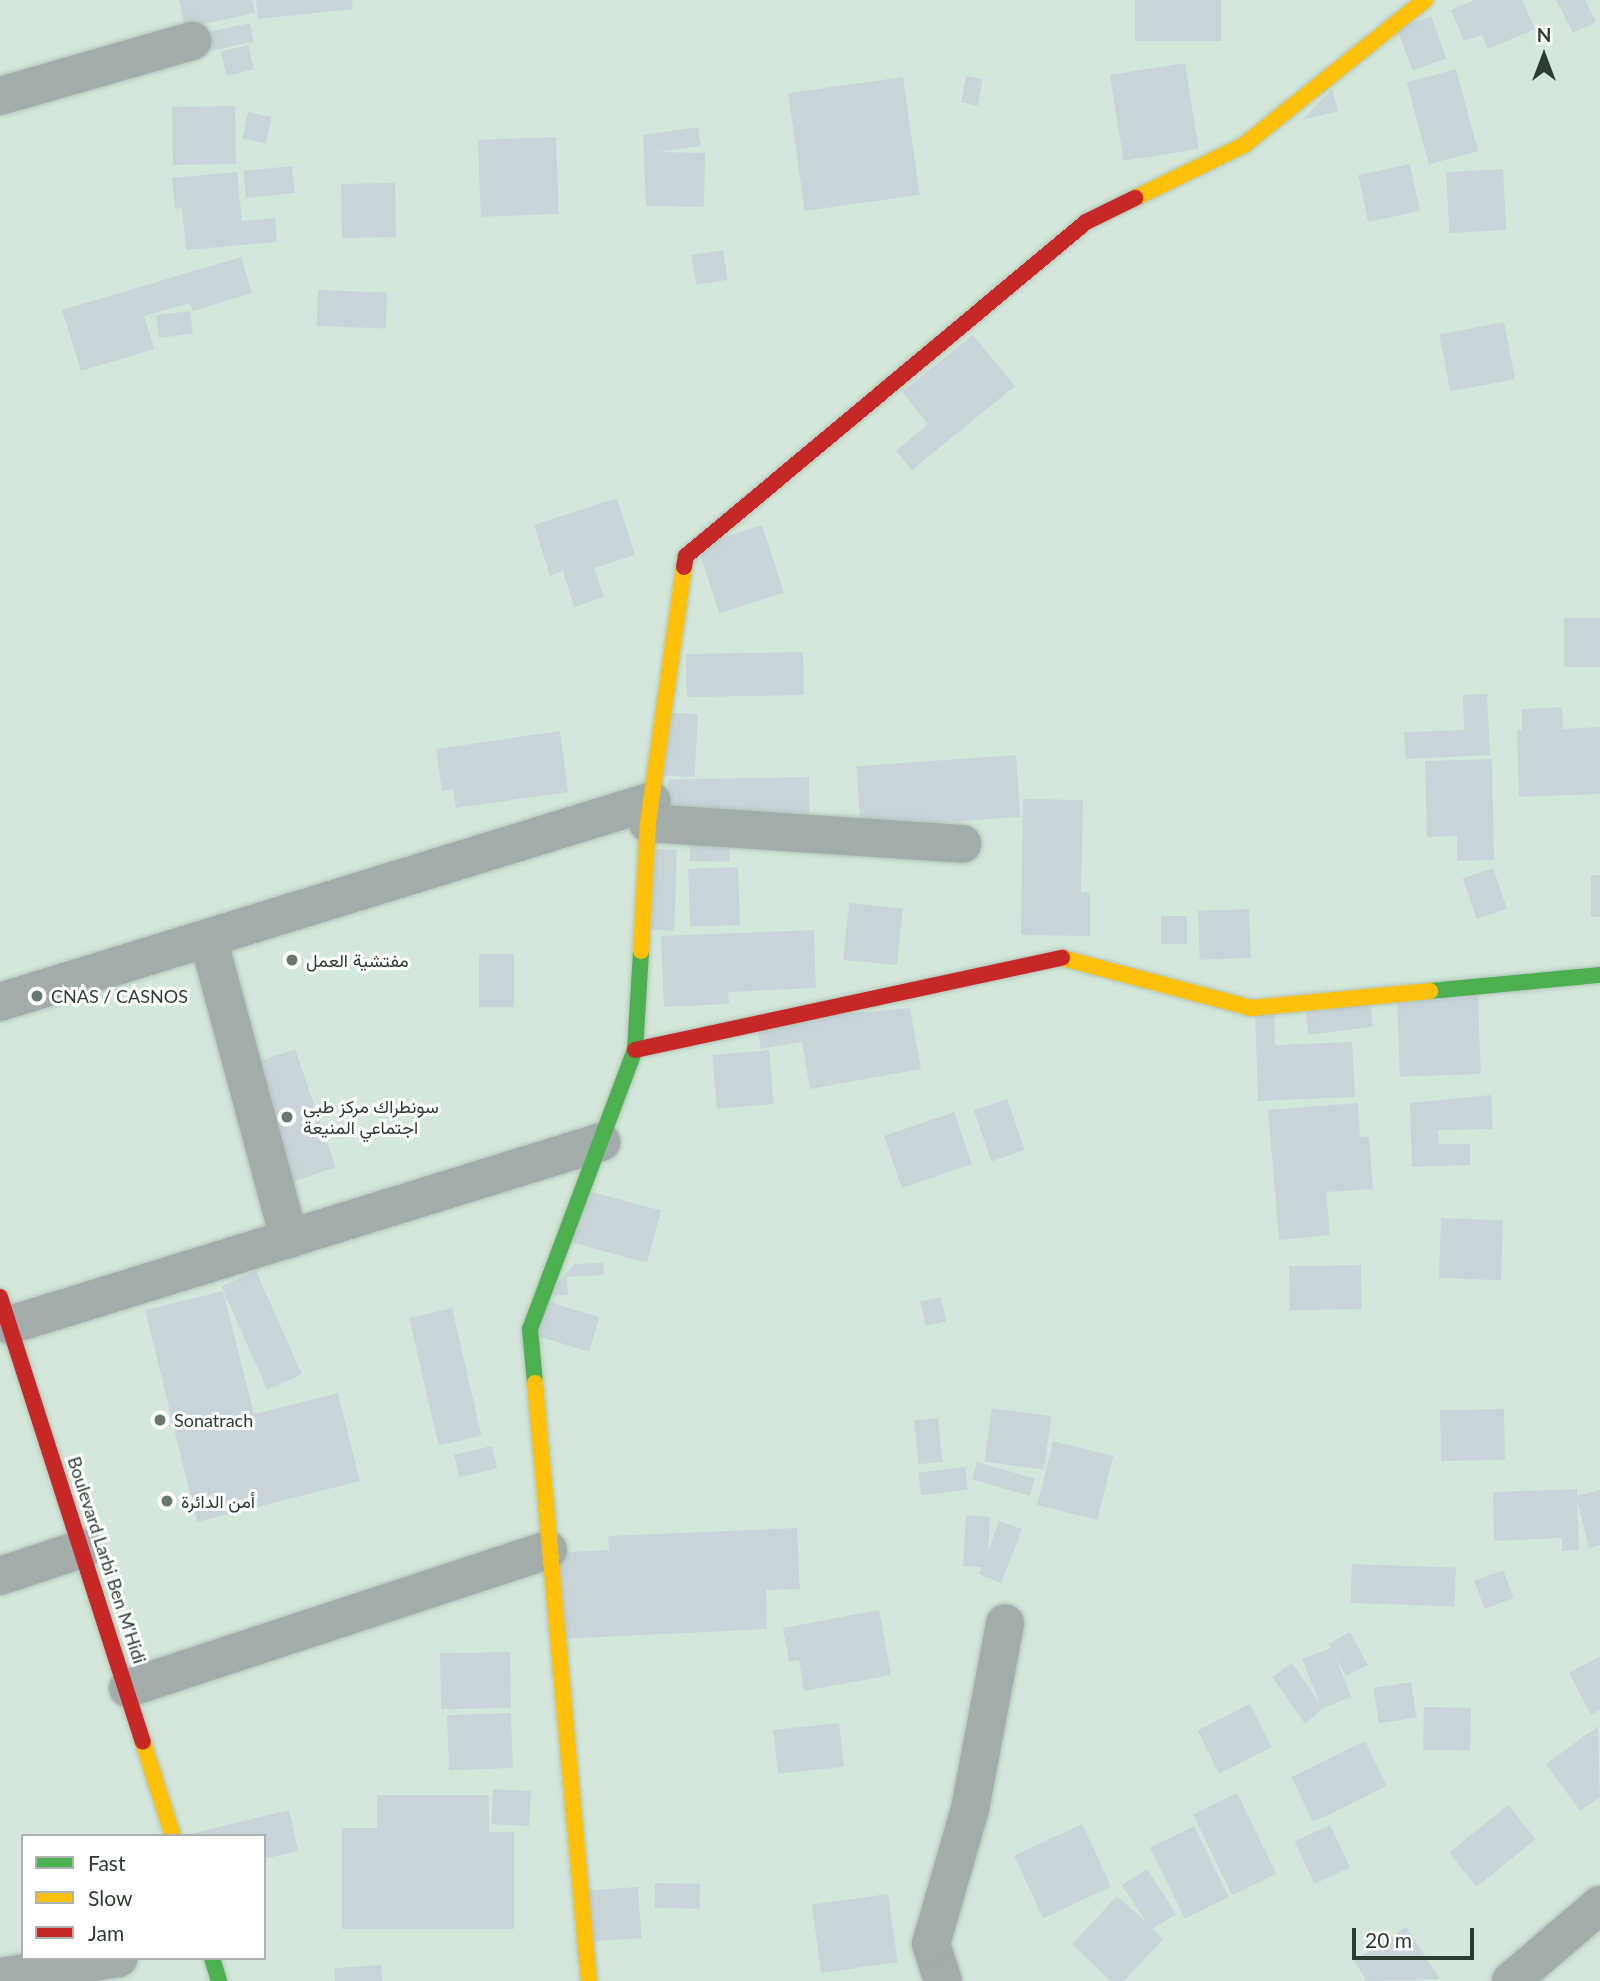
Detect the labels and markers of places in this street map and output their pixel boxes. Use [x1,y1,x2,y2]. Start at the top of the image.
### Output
place label: مفتشية العمل [306,949,409,971]
marker: مفتشية العمل [284,952,300,968]
place label: CNAS / CASNOS [51,985,188,1007]
marker: CNAS / CASNOS [29,988,45,1004]
place label: سونطراك مركز طبي اجتماعي المنيعة [303,1096,439,1138]
marker: سونطراك مركز طبي اجتماعي المنيعة [277,1107,297,1127]
place label: Sonatrach [174,1409,253,1431]
marker: Sonatrach [152,1412,168,1428]
place label: أمن الدائرة [181,1490,255,1512]
marker: أمن الدائرة [159,1493,175,1509]

